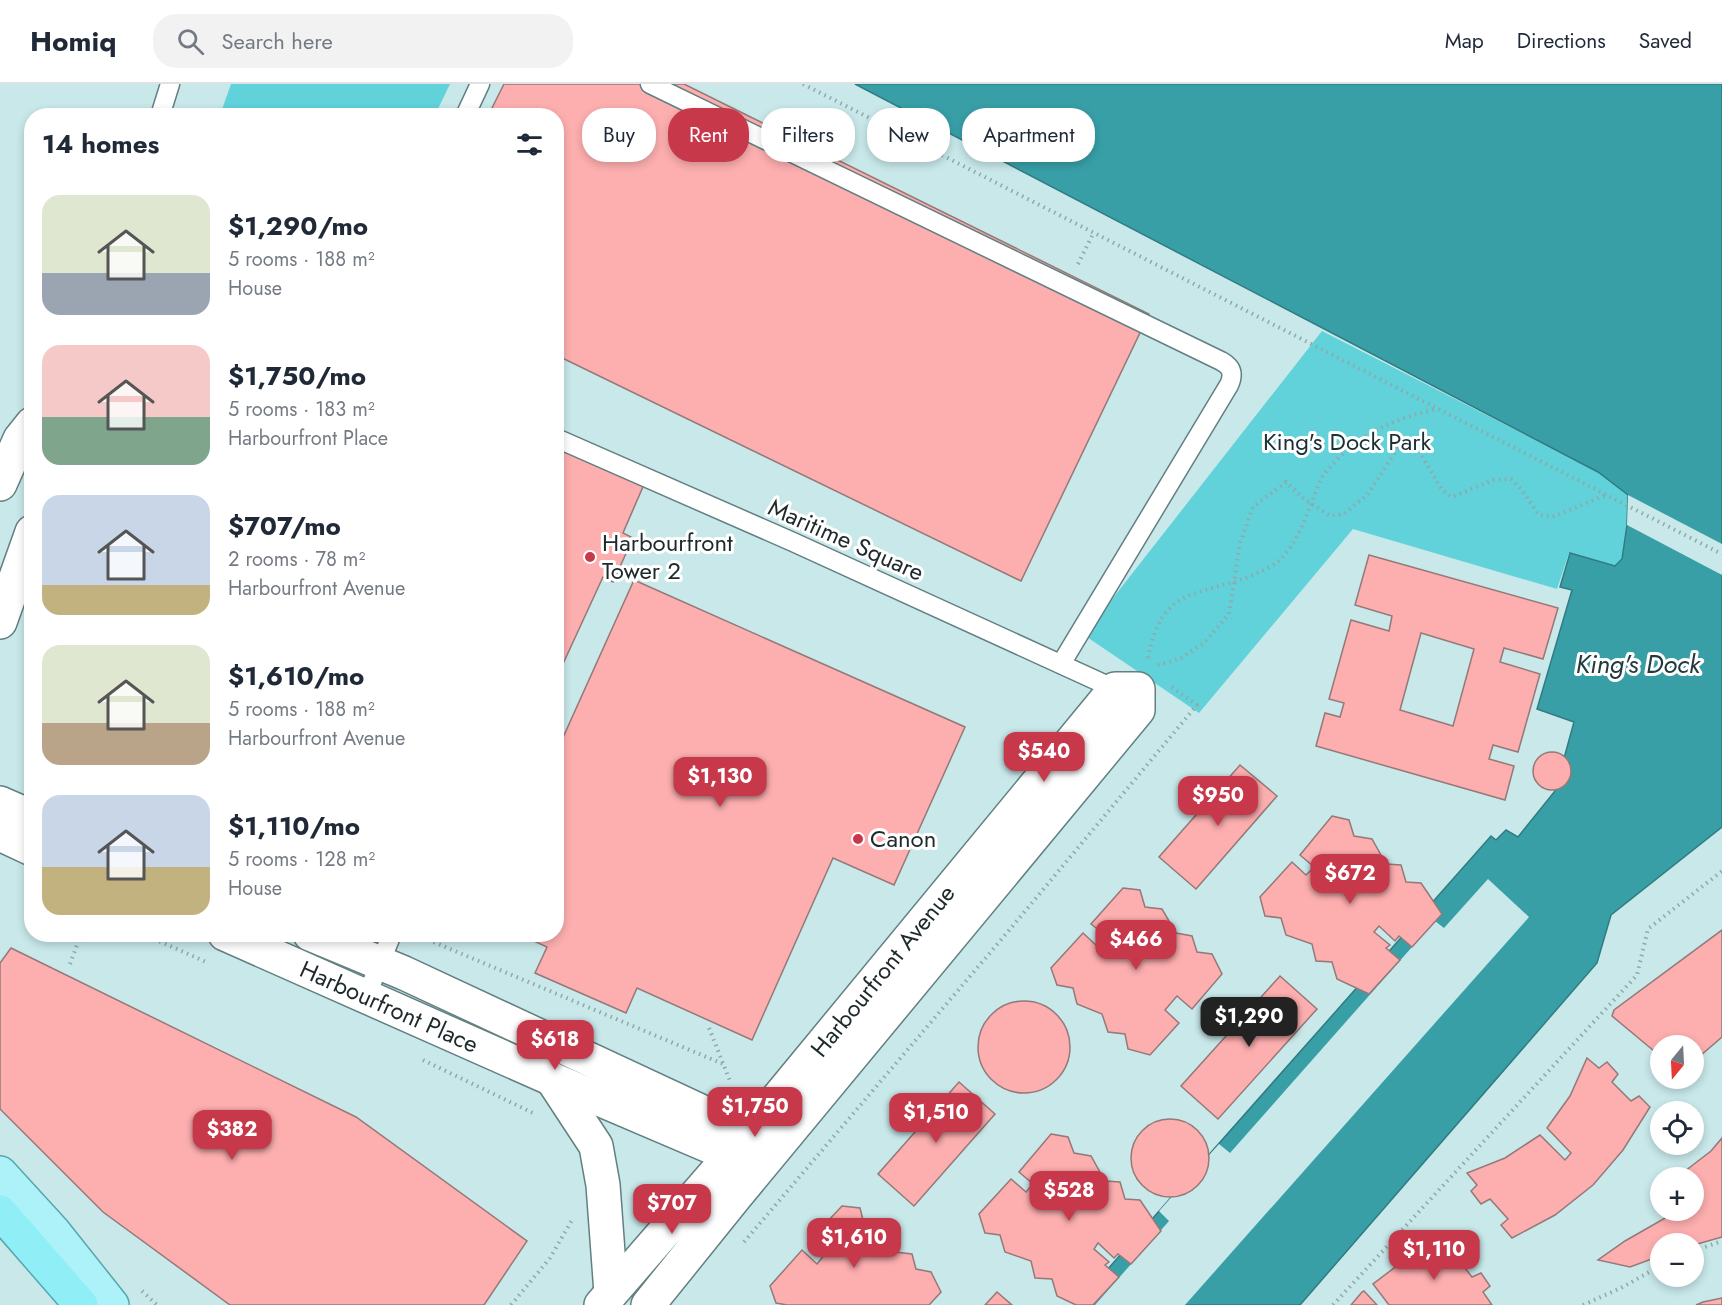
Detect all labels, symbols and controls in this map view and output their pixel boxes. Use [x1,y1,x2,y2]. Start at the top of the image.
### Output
search box [153,14,573,68]
text: Homiq [30,21,117,62]
icon: search [174,25,207,58]
text: Search here [222,25,333,57]
text: Map [1445,26,1484,56]
text: Directions [1517,26,1606,56]
text: Saved [1639,26,1692,56]
chip: Buy [582,108,656,162]
chip: Rent [668,108,749,162]
chip: Filters [761,108,855,162]
chip: New [867,108,950,162]
chip: Apartment [962,108,1095,162]
text: 14 homes [42,125,159,163]
icon: filters [513,128,546,161]
text: $1,290/mo [228,207,368,245]
icon: home [90,219,162,291]
text: 5 rooms · 188 m² [228,245,375,274]
text: House [228,274,282,303]
text: $1,750/mo [228,357,366,395]
icon: home [90,369,162,441]
text: 5 rooms · 183 m² [228,395,375,424]
text: Harbourfront Place [228,424,388,453]
park label: King's Dock Park [1263,424,1431,459]
street label: Maritime Square [763,490,930,589]
text: $707/mo [228,507,341,545]
icon: home [90,519,162,591]
place label: Harbourfront Tower 2 [602,525,733,588]
text: 2 rooms · 78 m² [228,545,365,574]
marker: Harbourfront Tower 2 [583,550,597,564]
text: Harbourfront Avenue [228,574,405,603]
water label: King's Dock [1576,645,1702,683]
text: $1,610/mo [228,657,364,695]
icon: home [90,669,162,741]
text: 5 rooms · 188 m² [228,695,375,724]
text: Harbourfront Avenue [228,724,405,753]
pin: $540 [1008,732,1080,783]
text: $540 [1018,737,1070,766]
pin: $1,130 [671,757,769,808]
text: $1,130 [688,762,752,791]
pin: $950 [1182,776,1254,827]
text: $950 [1192,781,1244,810]
text: $1,110/mo [228,807,360,845]
icon: home [90,819,162,891]
place label: Canon [870,821,936,856]
marker: Canon [851,832,865,846]
text: 5 rooms · 128 m² [228,845,375,874]
pin: $672 [1314,854,1386,905]
text: $672 [1325,859,1376,888]
text: House [228,874,282,903]
street label: Harbourfront Avenue [802,877,963,1064]
pin: $466 [1100,920,1172,971]
text: $466 [1109,925,1163,954]
street label: Harbourfront Place [294,952,484,1062]
pin: $1,290 [1200,997,1298,1048]
text: $1,290 [1215,1002,1283,1031]
pin: $618 [519,1020,591,1071]
text: $618 [531,1025,579,1054]
north arrow [1650,1035,1704,1089]
map controls [1650,1035,1704,1287]
pin: $1,750 [706,1087,804,1138]
text: $1,750 [721,1092,789,1121]
pin: $1,510 [887,1093,985,1144]
text: $1,510 [903,1098,969,1127]
button: locate [1650,1101,1704,1155]
pin: $382 [196,1110,268,1161]
text: $382 [207,1115,257,1144]
button: + [1650,1167,1704,1221]
pin: $528 [1033,1171,1105,1222]
text: $528 [1044,1176,1095,1205]
pin: $707 [636,1184,708,1235]
text: $707 [647,1189,697,1218]
pin: $1,610 [805,1218,903,1269]
text: $1,610 [821,1223,887,1252]
pin: $1,110 [1385,1230,1483,1281]
button: − [1650,1233,1704,1287]
text: $1,110 [1403,1235,1465,1264]

